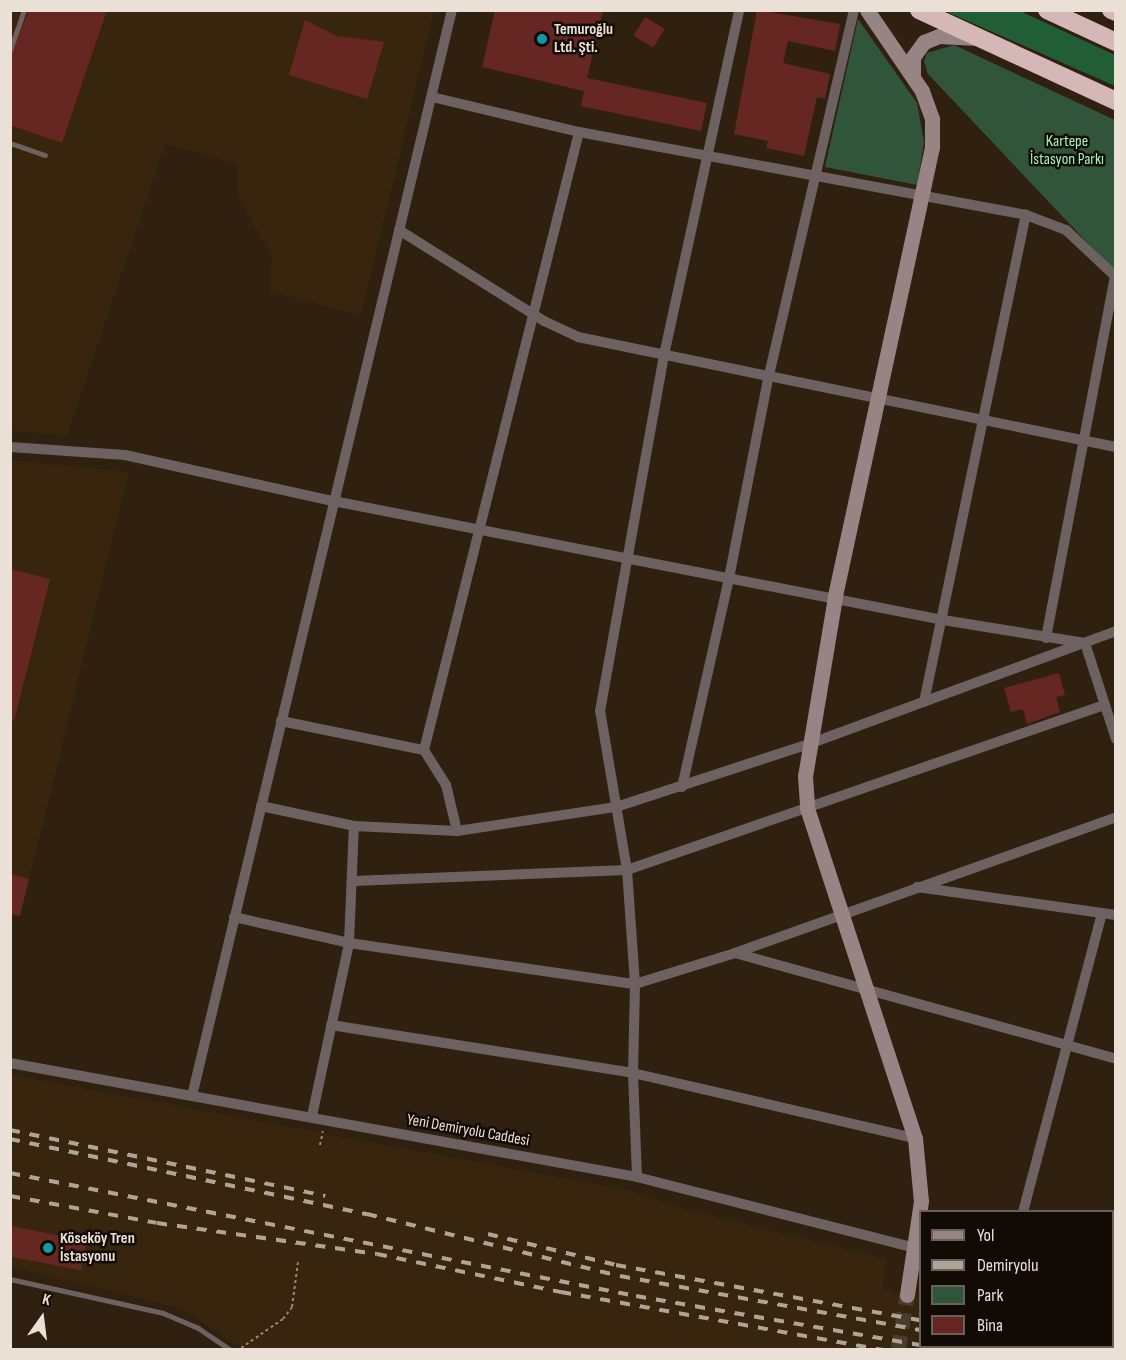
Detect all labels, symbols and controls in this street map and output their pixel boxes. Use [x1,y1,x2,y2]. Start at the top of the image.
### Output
place label: Temuroğlu Ltd. Şti. [554,20,613,58]
marker: Temuroğlu Ltd. Şti. [535,32,549,46]
park label: Kartepe İstasyon Parkı [1030,132,1104,170]
street label: Yeni Demiryolu Caddesi [405,1111,531,1151]
legend [919,1210,1114,1348]
text: Yol [977,1225,994,1246]
place label: Köseköy Tren İstasyonu [60,1229,135,1267]
marker: Köseköy Tren İstasyonu [41,1241,55,1255]
text: Demiryolu [977,1255,1038,1276]
text: Park [977,1285,1003,1306]
north arrow [12,1288,72,1348]
text: K [40,1290,53,1310]
text: Bina [977,1315,1003,1336]

